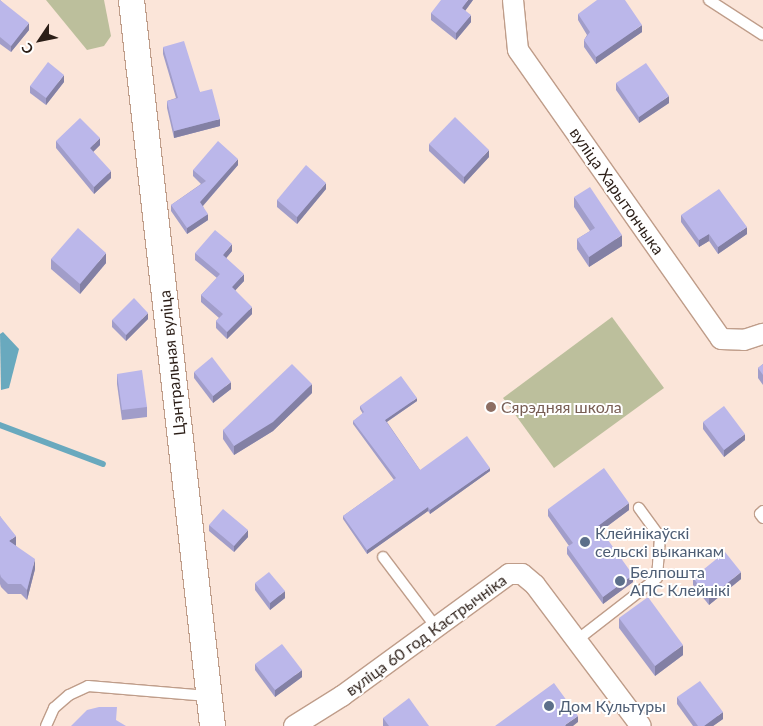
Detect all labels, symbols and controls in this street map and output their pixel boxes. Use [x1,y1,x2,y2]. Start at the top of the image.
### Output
north arrow [15,15,65,65]
text: С [18,40,37,57]
street label: вуліца Харытончыка [566,124,668,258]
street label: Цэнтральная вуліца [155,289,189,437]
place label: Сярэдняя школа [501,397,622,417]
marker: Сярэдняя школа [485,401,497,413]
place label: Клейнікаўскі сельскі выканкам [595,523,724,561]
marker: Клейнікаўскі сельскі выканкам [579,536,591,548]
place label: Белпошта АПС Клейнікі [630,562,730,600]
street label: вуліца 60 год Кастрычніка [342,570,510,700]
marker: Белпошта АПС Клейнікі [614,575,626,587]
place label: Дом Культуры [559,696,666,716]
marker: Дом Культуры [543,700,555,712]

